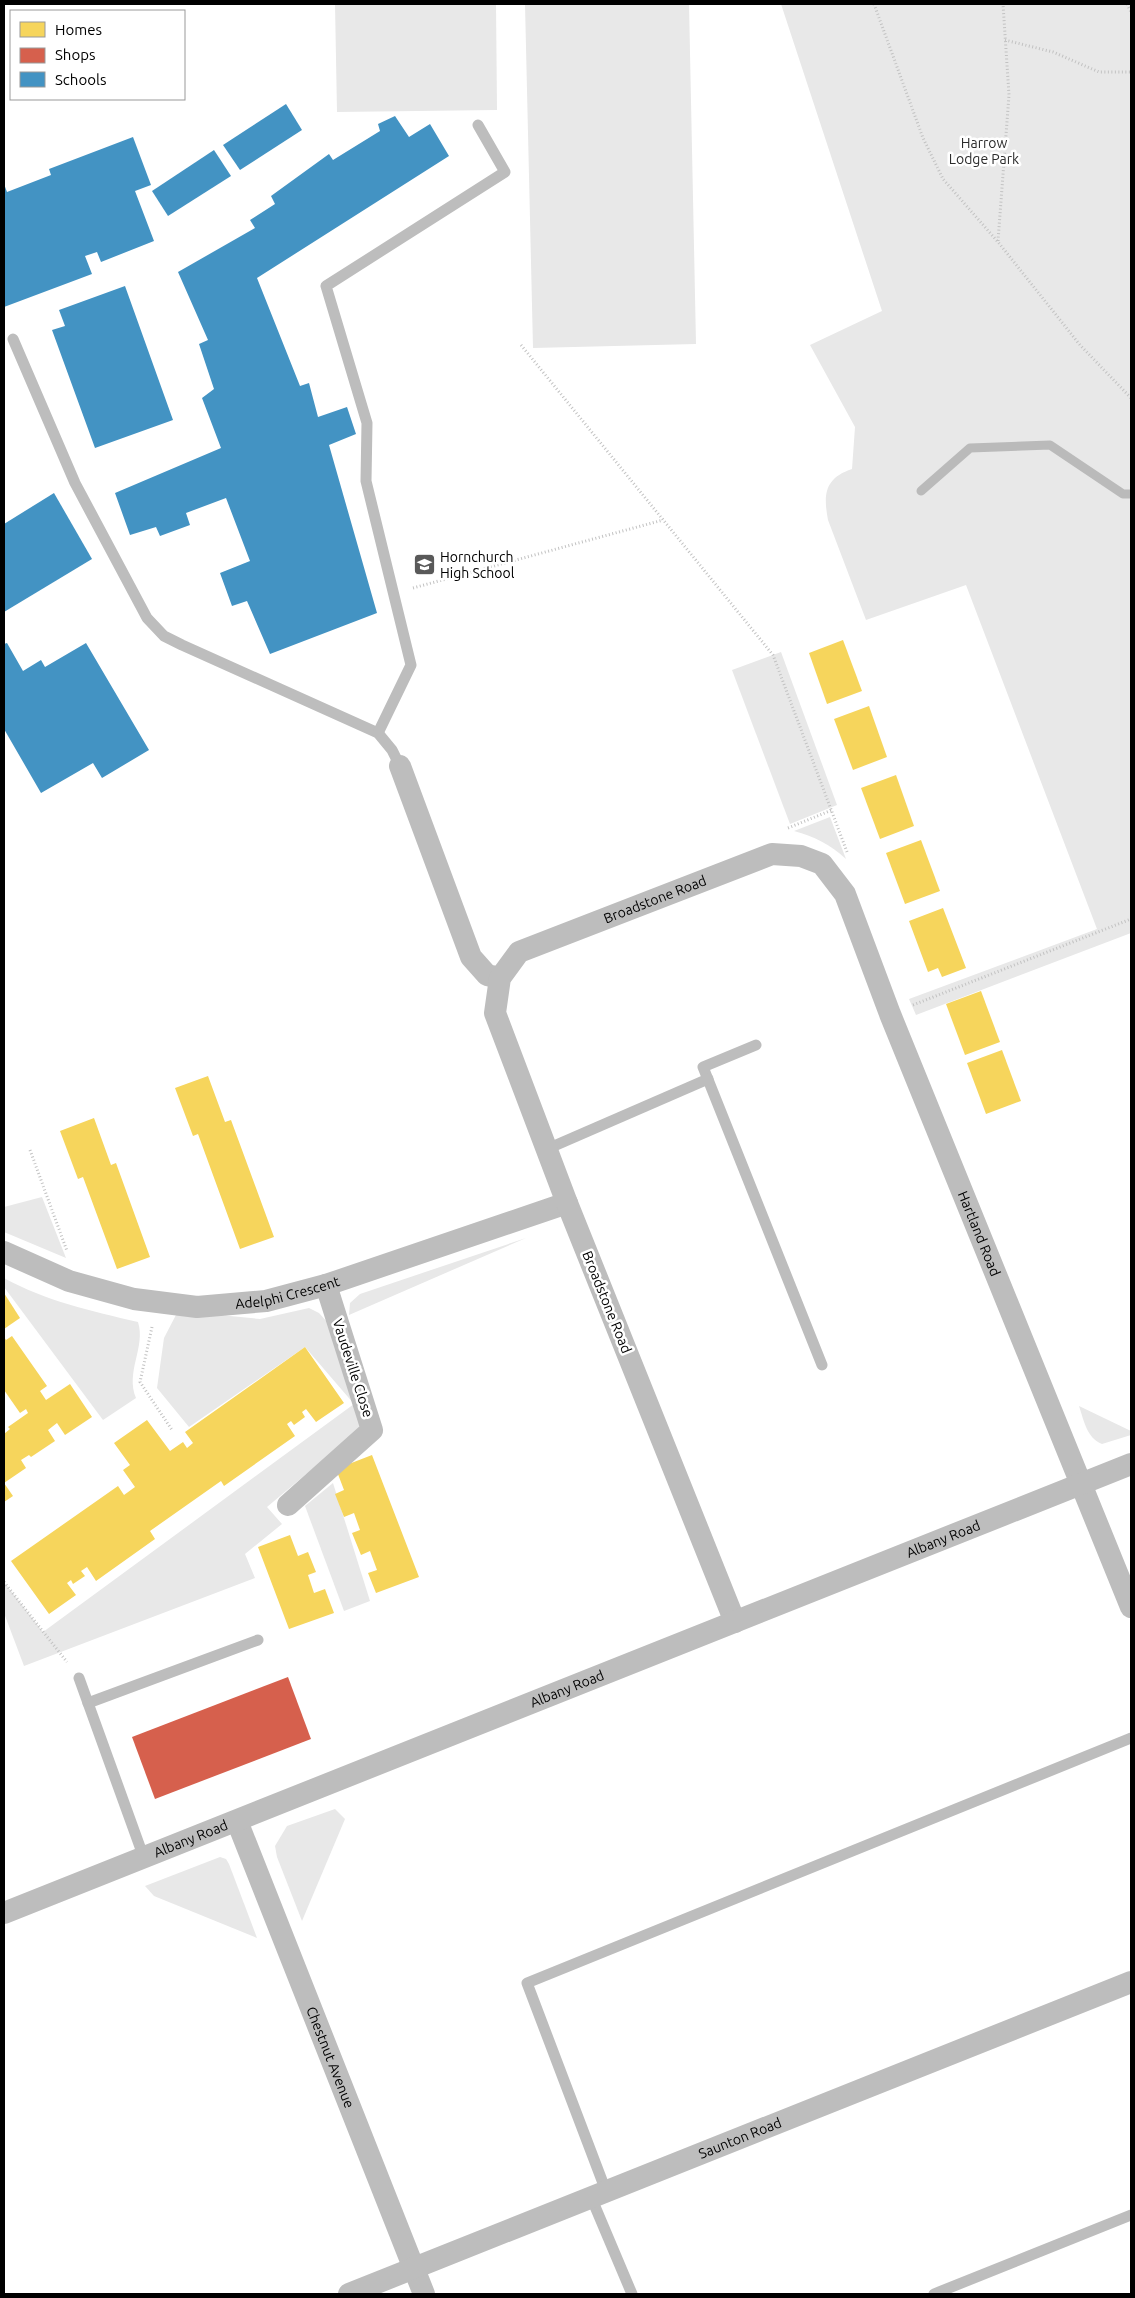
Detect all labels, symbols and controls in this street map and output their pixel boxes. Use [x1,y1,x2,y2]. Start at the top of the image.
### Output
legend [10,10,185,100]
text: Homes [55,21,102,38]
text: Shops [55,46,96,63]
text: Schools [55,71,106,88]
park label: Harrow Lodge Park [949,135,1019,167]
place label: Hornchurch High School [440,549,515,581]
school or university icon: Hornchurch High School [412,553,436,577]
street label: Broadstone Road [601,872,709,926]
street label: Hartland Road [955,1189,1004,1278]
street label: Broadstone Road [579,1249,635,1355]
street label: Adelphi Crescent [235,1273,342,1312]
street label: Vaudeville Close [330,1317,376,1419]
street label: Albany Road [904,1517,983,1561]
street label: Albany Road [528,1667,606,1711]
street label: Albany Road [151,1817,230,1861]
street label: Chestnut Avenue [303,2004,358,2110]
street label: Saunton Road [696,2114,784,2162]

